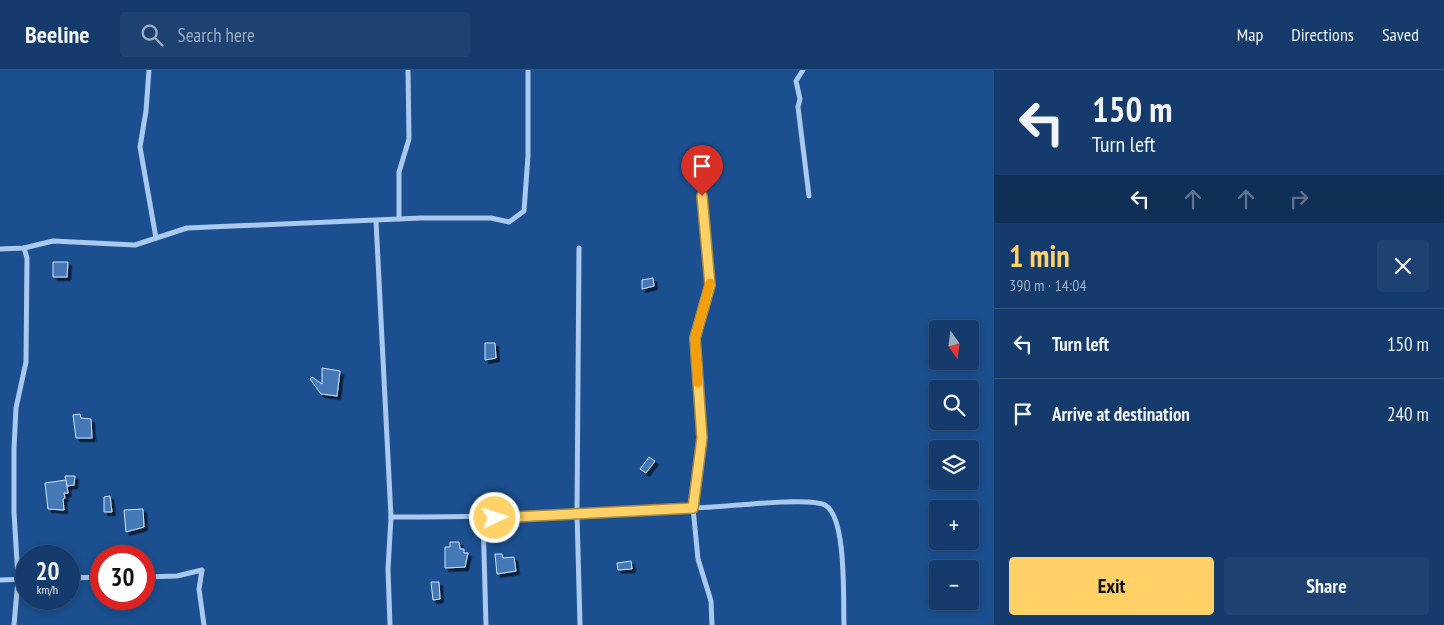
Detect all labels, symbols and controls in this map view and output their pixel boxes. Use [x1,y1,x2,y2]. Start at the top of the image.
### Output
search box [120,12,470,57]
text: Beeline [25,19,90,50]
icon: search [138,21,166,49]
text: Search here [178,23,255,47]
text: Map [1237,23,1263,46]
text: Directions [1291,23,1354,46]
text: Saved [1382,23,1419,46]
text: 150 m [1092,86,1173,132]
icon: left [1009,90,1074,155]
text: Turn left [1092,130,1156,158]
pin [681,145,723,196]
icon: arrive [688,152,716,180]
icon: left [1126,185,1154,213]
icon: ahead [1179,185,1207,213]
icon: ahead [1232,185,1260,213]
icon: right [1285,185,1313,213]
text: 1 min [1009,236,1070,275]
button: close [1377,240,1429,292]
text: 390 m · 14:04 [1009,275,1087,295]
north arrow [929,320,979,370]
map controls [929,320,979,610]
icon: left [1009,330,1037,358]
text: Turn left [1052,332,1109,356]
text: 150 m [1387,332,1429,356]
button: search [929,380,979,430]
icon: arrive [1009,400,1037,428]
text: Arrive at destination [1052,402,1190,426]
text: 240 m [1387,402,1429,426]
button: layers [929,440,979,490]
position arrow [468,491,520,543]
button: + [929,500,979,550]
speed limit sign: 30 [90,545,155,610]
text: 20 [36,555,59,587]
button: Exit [1009,557,1214,615]
button: Share [1224,557,1429,615]
button: − [929,560,979,610]
text: km/h [37,582,58,597]

